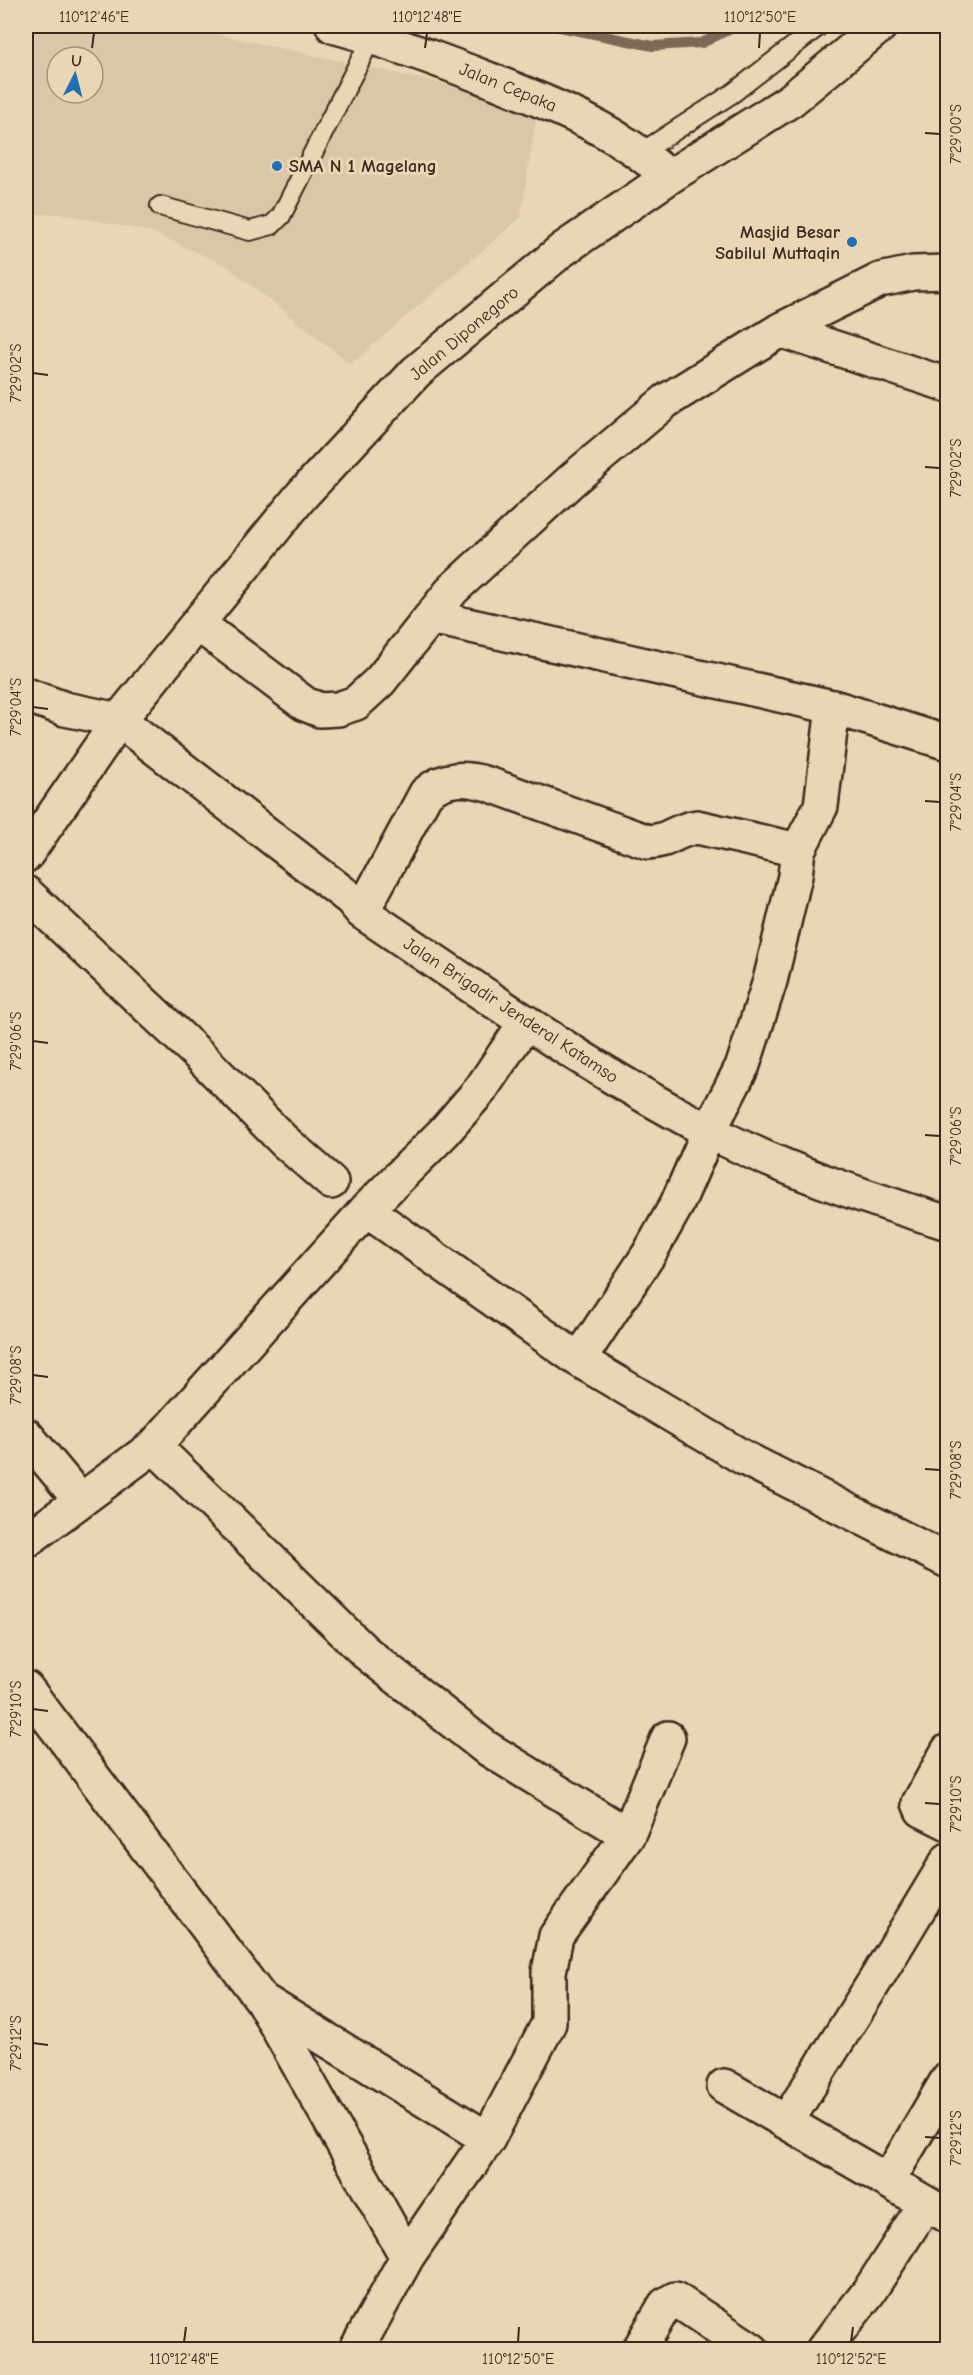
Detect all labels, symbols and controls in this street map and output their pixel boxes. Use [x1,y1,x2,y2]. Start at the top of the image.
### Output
text: 110°12'46"E [59,8,129,26]
text: 110°12'48"E [392,8,462,26]
text: 110°12'50"E [724,8,796,26]
north arrow [45,45,105,105]
text: U [70,52,83,71]
street label: Jalan Cepaka [456,58,560,117]
text: 7°29'00"S [947,104,965,164]
place label: SMA N 1 Magelang [289,156,437,177]
marker: SMA N 1 Magelang [270,159,284,173]
place label: Masjid Besar Sabilul Muttaqin [715,222,841,264]
marker: Masjid Besar Sabilul Muttaqin [845,235,859,249]
street label: Jalan Diponegoro [406,282,523,385]
text: 7°29'02"S [7,344,25,402]
text: 7°29'02"S [947,439,965,497]
text: 7°29'04"S [7,678,25,736]
text: 7°29'04"S [947,773,965,831]
street label: Jalan Brigadir Jenderal Katamso [399,933,622,1088]
text: 7°29'06"S [7,1011,25,1071]
text: 7°29'06"S [947,1106,965,1166]
text: 7°29'08"S [7,1346,25,1404]
text: 7°29'08"S [947,1441,965,1499]
text: 7°29'10"S [7,1680,25,1738]
text: 7°29'10"S [947,1775,965,1833]
text: 7°29'12"S [7,2015,25,2071]
text: 7°29'12"S [947,2110,965,2166]
text: 110°12'48"E [149,2350,219,2368]
text: 110°12'50"E [482,2350,554,2368]
text: 110°12'52"E [816,2350,886,2368]

